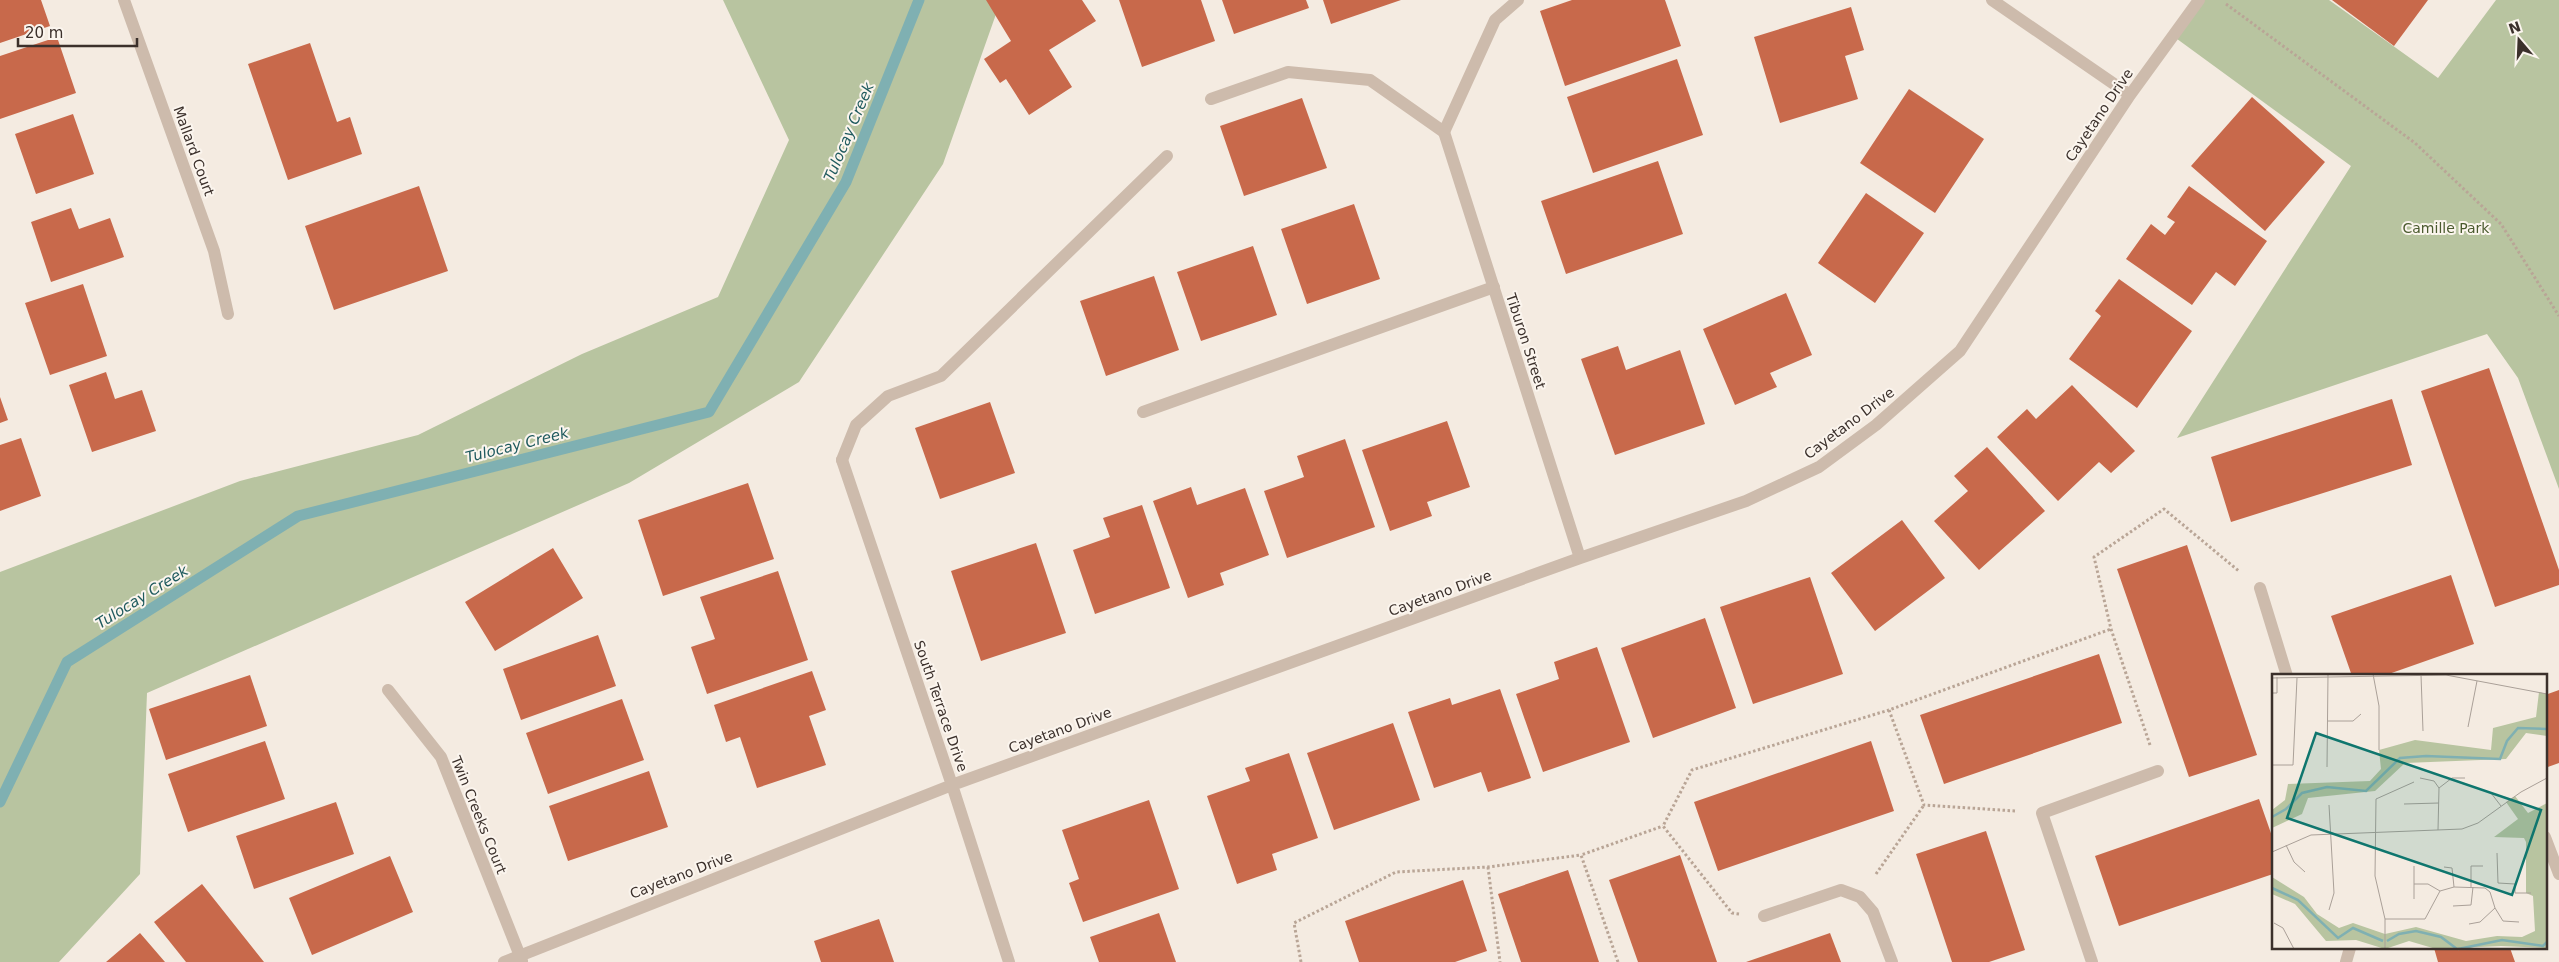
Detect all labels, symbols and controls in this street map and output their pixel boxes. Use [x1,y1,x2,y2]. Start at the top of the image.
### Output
scale bar [18,15,136,47]
north arrow [2494,15,2544,65]
text: N [2507,18,2523,37]
text: 20 m [25,24,63,42]
street label: Cayetano Drive [2062,66,2136,164]
water label: Tulocay Creek [820,79,878,184]
street label: Mallard Court [170,104,218,199]
park label: Camille Park [2403,220,2490,236]
street label: Tiburon Street [1503,290,1549,391]
street label: Cayetano Drive [1801,384,1897,462]
water label: Tulocay Creek [464,423,572,466]
water label: Tulocay Creek [93,561,193,633]
street label: Cayetano Drive [1386,567,1494,619]
street label: South Terrace Drive [911,638,971,774]
inset map [2272,674,2546,950]
street label: Cayetano Drive [1006,704,1114,756]
street label: Twin Creeks Court [448,753,510,877]
street label: Cayetano Drive [627,848,735,902]

